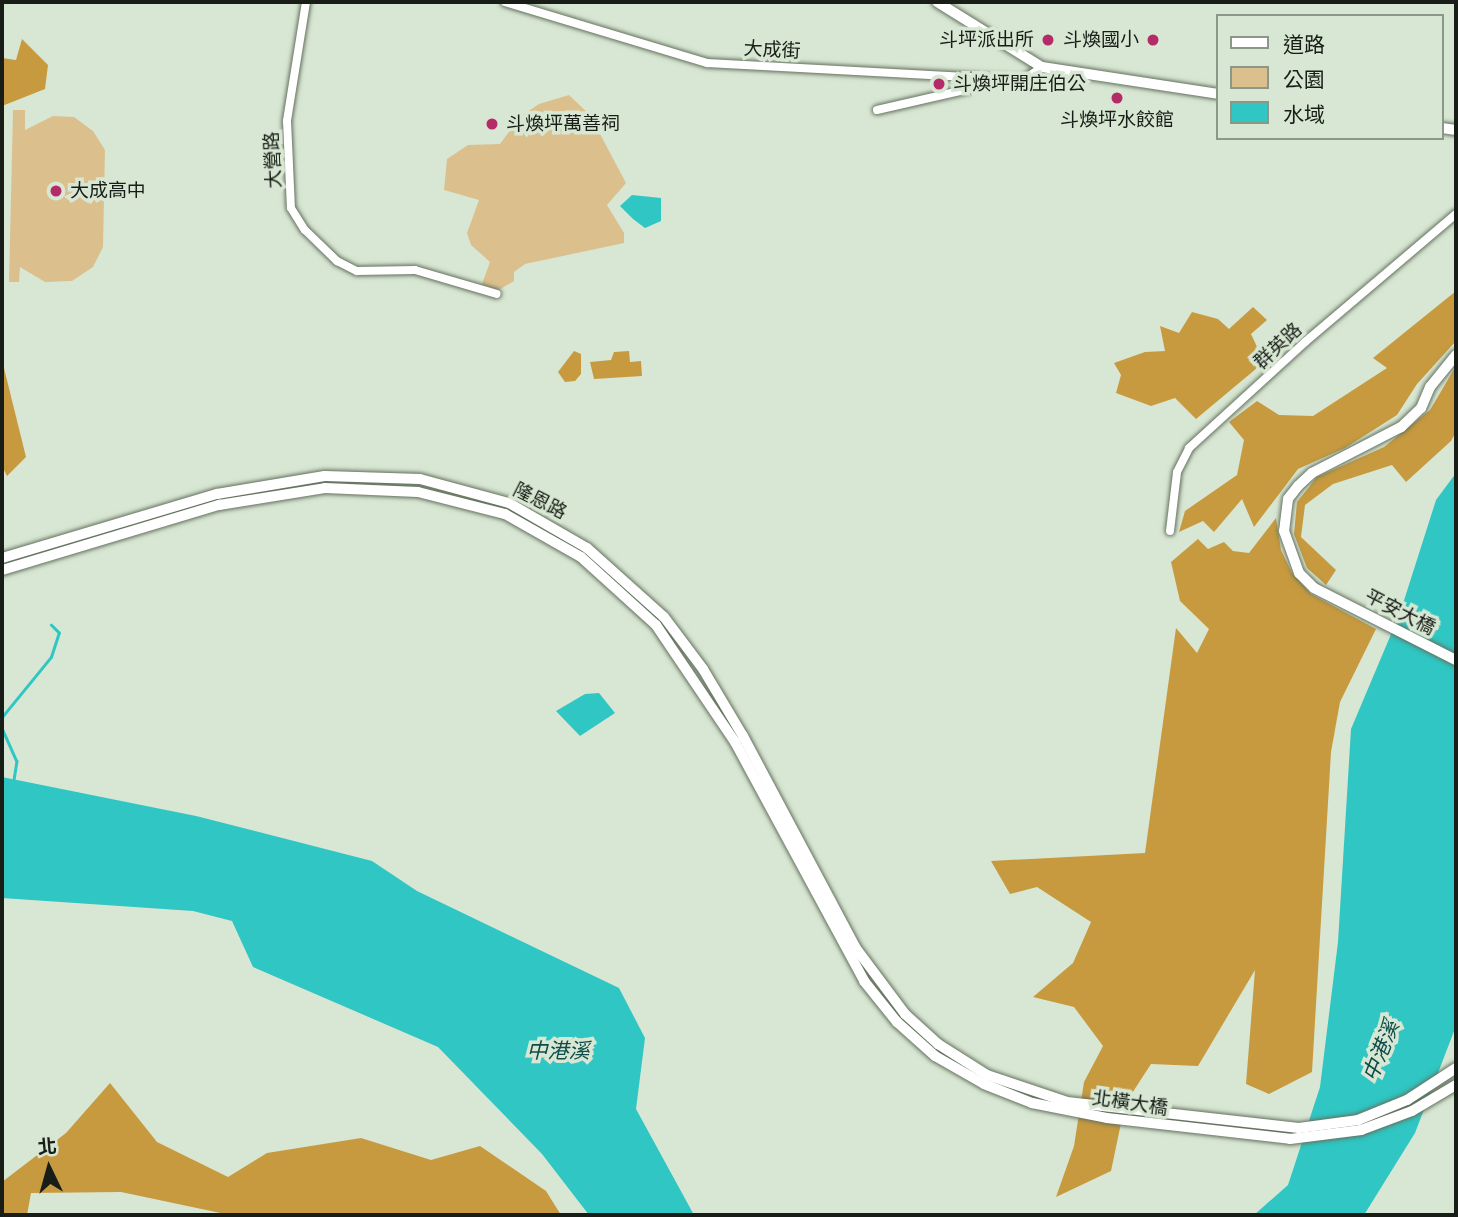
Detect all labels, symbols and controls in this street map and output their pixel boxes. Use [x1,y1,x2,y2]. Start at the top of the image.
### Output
legend [1216,14,1444,140]
place label: 斗坪派出所 [939,29,1034,51]
place label: 斗煥國小 [1063,29,1139,51]
marker: 斗坪派出所 [1040,32,1056,48]
marker: 斗煥國小 [1145,32,1161,48]
text: 道路 [1283,32,1325,57]
street label: 大成街 [743,37,801,63]
text: 公園 [1283,67,1325,92]
place label: 斗煥坪開庄伯公 [953,73,1086,95]
marker: 斗煥坪開庄伯公 [931,76,947,92]
marker: 斗煥坪水餃館 [1109,90,1125,106]
text: 水域 [1283,102,1325,127]
place label: 斗煥坪水餃館 [1060,109,1174,131]
place label: 斗煥坪萬善祠 [506,113,620,135]
marker: 斗煥坪萬善祠 [484,116,500,132]
street label: 大營路 [260,131,286,189]
place label: 大成高中 [70,180,146,202]
marker: 大成高中 [48,183,64,199]
street label: 群英路 [1249,318,1307,374]
street label: 隆恩路 [509,478,571,524]
street label: 平安大橋 [1361,585,1439,639]
water label: 中港溪 [1358,1017,1404,1085]
water label: 中港溪 [527,1038,589,1064]
street label: 北橫大橋 [1091,1086,1169,1120]
north arrow [14,1133,84,1203]
text: 北 [37,1134,58,1159]

